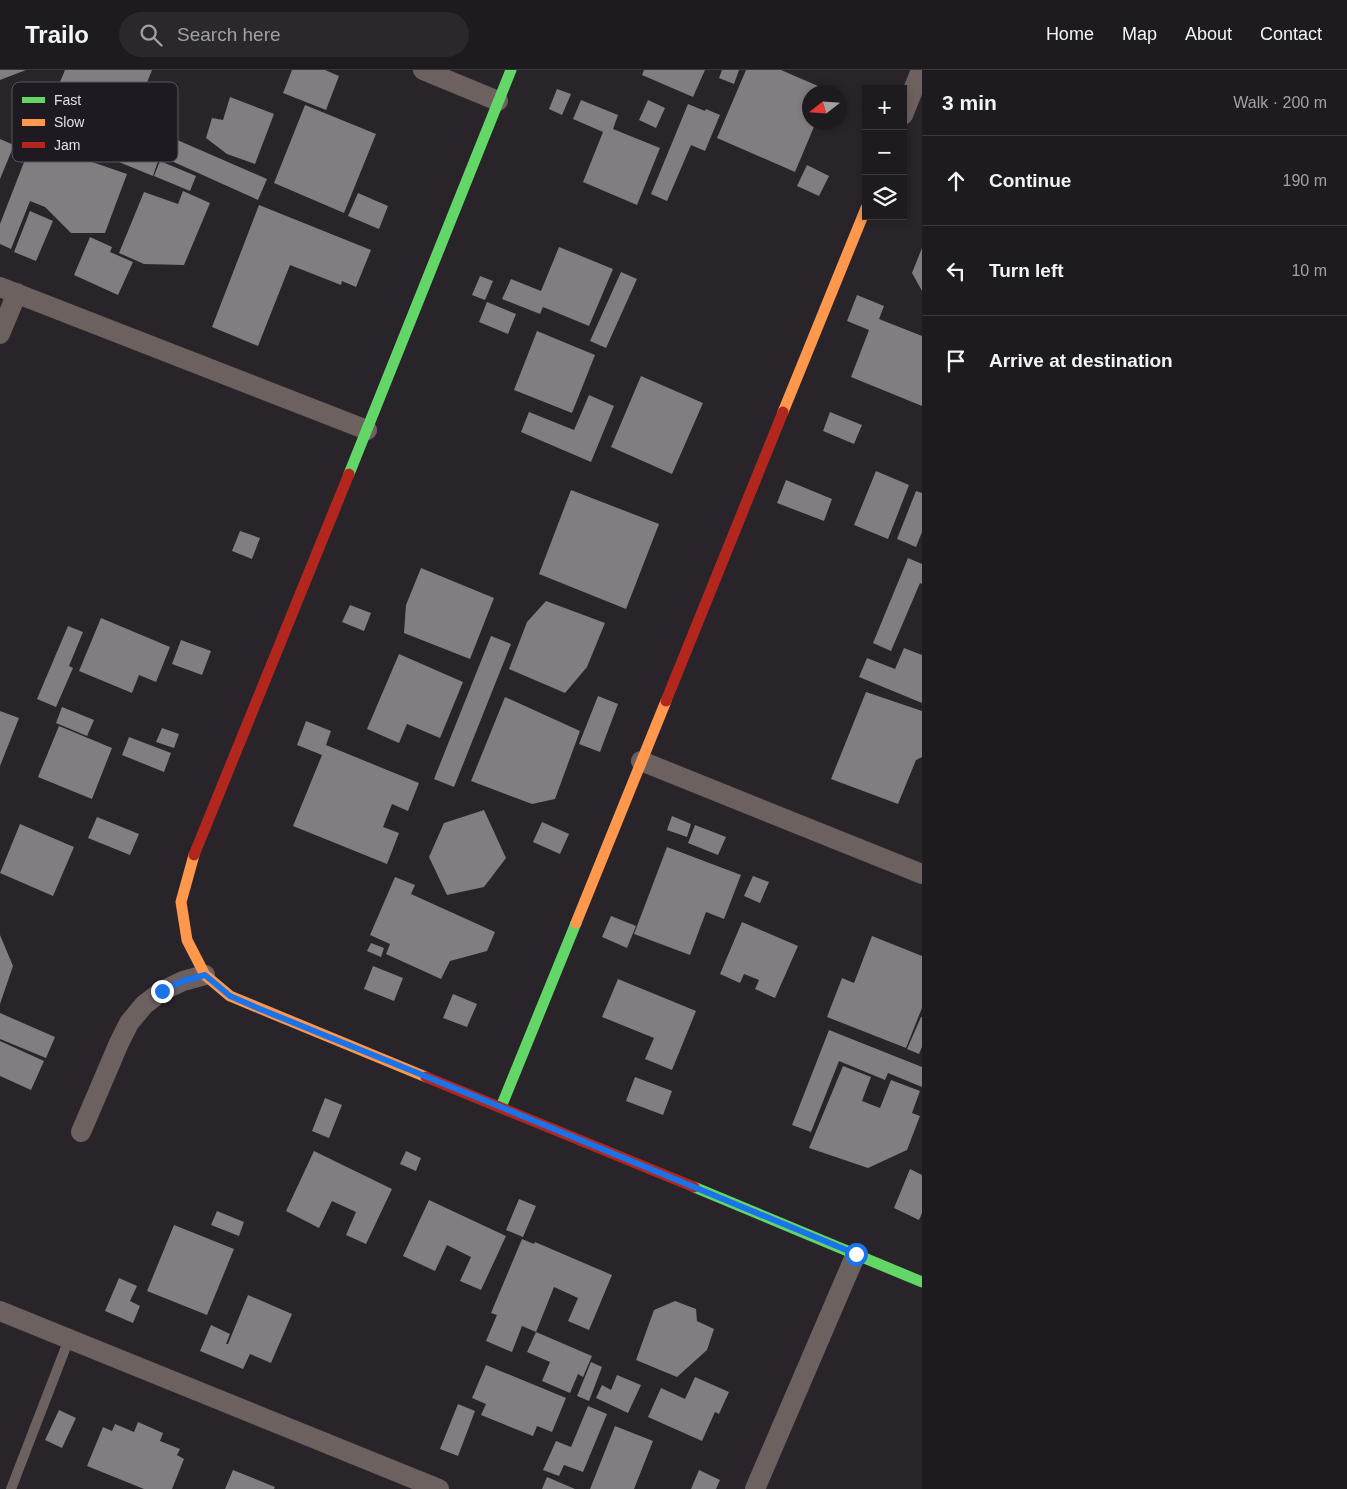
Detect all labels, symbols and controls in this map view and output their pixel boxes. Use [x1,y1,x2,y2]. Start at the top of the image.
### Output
search box [119,12,469,57]
text: Trailo [25,21,89,48]
icon: search [137,21,165,49]
text: Search here [177,24,281,45]
text: Home [1046,24,1094,44]
text: Map [1122,24,1157,44]
text: About [1185,24,1232,44]
text: Contact [1260,24,1322,44]
legend [12,82,178,162]
north arrow [802,85,847,130]
map controls [862,85,907,220]
button: + [862,85,907,130]
text: 3 min [942,91,997,114]
text: Fast [54,92,81,108]
text: Walk · 200 m [1233,94,1327,111]
text: Slow [54,114,85,130]
button: − [862,130,907,175]
text: Jam [54,137,80,153]
icon: ahead [942,167,970,195]
text: Continue [989,170,1071,191]
text: 190 m [1283,172,1327,189]
button: layers [862,175,907,220]
icon: left [942,257,970,285]
text: Turn left [989,260,1064,281]
text: 10 m [1291,262,1327,279]
icon: arrive [942,347,970,375]
text: Arrive at destination [989,350,1173,371]
route end [151,980,174,1003]
route start [845,1243,868,1266]

